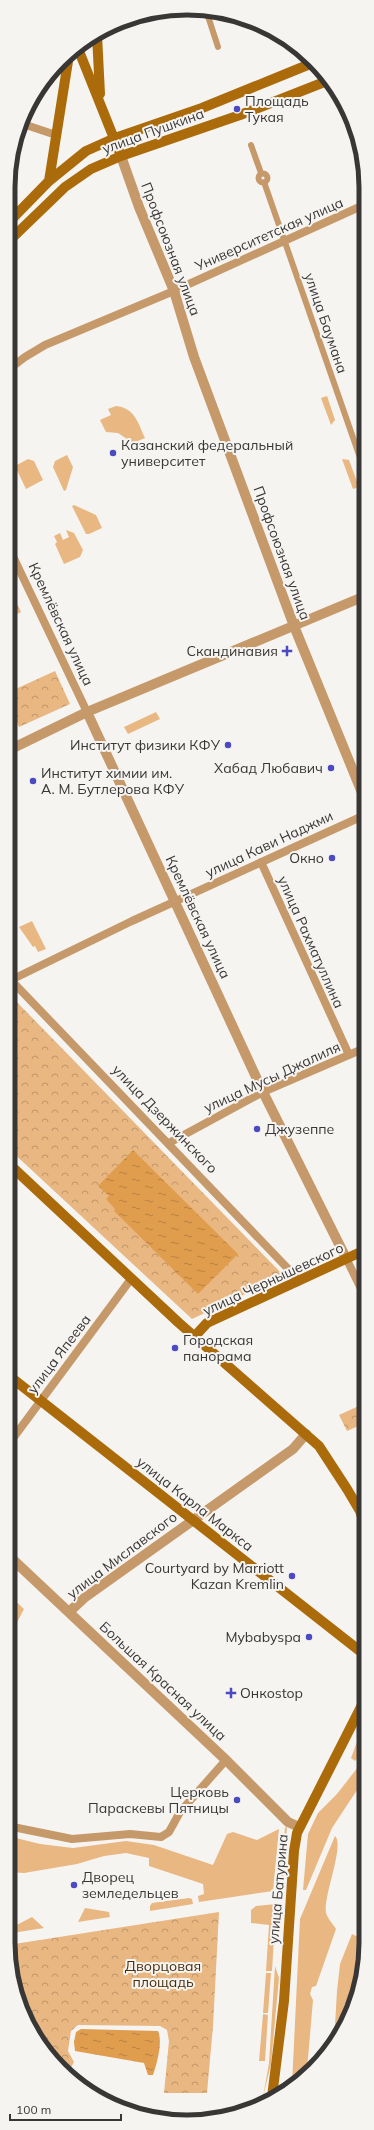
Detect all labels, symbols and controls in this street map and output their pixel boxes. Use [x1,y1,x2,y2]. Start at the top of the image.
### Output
place label: Площадь Тукая [245,92,309,126]
street label: улица Пушкина [100,104,206,158]
marker: Площадь Тукая [232,104,242,114]
street label: Профсоюзная улица [137,180,205,318]
street label: Университетская улица [191,193,346,275]
street label: улица Баумана [300,270,352,376]
place label: Казанский федеральный университет [121,436,293,470]
marker: Казанский федеральный университет [108,448,118,458]
street label: Профсоюзная улица [249,484,315,622]
street label: Кремлёвская улица [25,559,97,689]
place label: Скандинавия [186,642,278,660]
marker: Скандинавия [281,645,293,657]
place label: Институт физики КФУ [70,736,221,754]
marker: Институт физики КФУ [223,740,233,750]
place label: Хабад Любавич [214,759,323,777]
marker: Хабад Любавич [326,763,336,773]
place label: Институт химии им. А. М. Бутлерова КФУ [41,764,185,798]
marker: Институт химии им. А. М. Бутлерова КФУ [28,776,38,786]
street label: улица Кави Наджми [202,807,336,881]
place label: Окно [289,849,324,867]
street label: Кремлёвская улица [162,852,234,982]
marker: Окно [327,853,337,863]
street label: улица Рахматуллина [274,873,348,1011]
street label: улица Мусы Джалиля [201,1037,343,1117]
street label: улица Дзержинского [108,1061,222,1177]
place label: Джузеппе [265,1120,335,1138]
marker: Джузеппе [252,1124,262,1134]
street label: улица Чернышевского [200,1238,346,1320]
street label: улица Япеева [23,1311,95,1397]
place label: Городская панорама [183,1331,253,1365]
marker: Городская панорама [170,1343,180,1353]
street label: улица Карла Маркса [133,1453,257,1555]
street label: улица Миславского [63,1508,181,1602]
place label: Courtyard by Marriott Kazan Kremlin [145,1559,284,1593]
marker: Courtyard by Marriott Kazan Kremlin [287,1571,297,1581]
street label: Большая Красная улица [96,1617,230,1745]
place label: Mybabyspa [225,1628,301,1646]
marker: Mybabyspa [304,1632,314,1642]
place label: Онкоstop [240,1684,303,1702]
marker: Онкоstop [225,1687,237,1699]
place label: Церковь Параскевы Пятницы [88,1783,229,1817]
marker: Церковь Параскевы Пятницы [232,1795,242,1805]
street label: улица Батурина [264,1833,292,1945]
place label: Дворец земледельцев [82,1868,179,1902]
marker: Дворец земледельцев [69,1880,79,1890]
park label: Дворцовая площадь [125,1957,201,1991]
scale bar [10,2096,121,2122]
text: 100 m [16,2102,51,2117]

